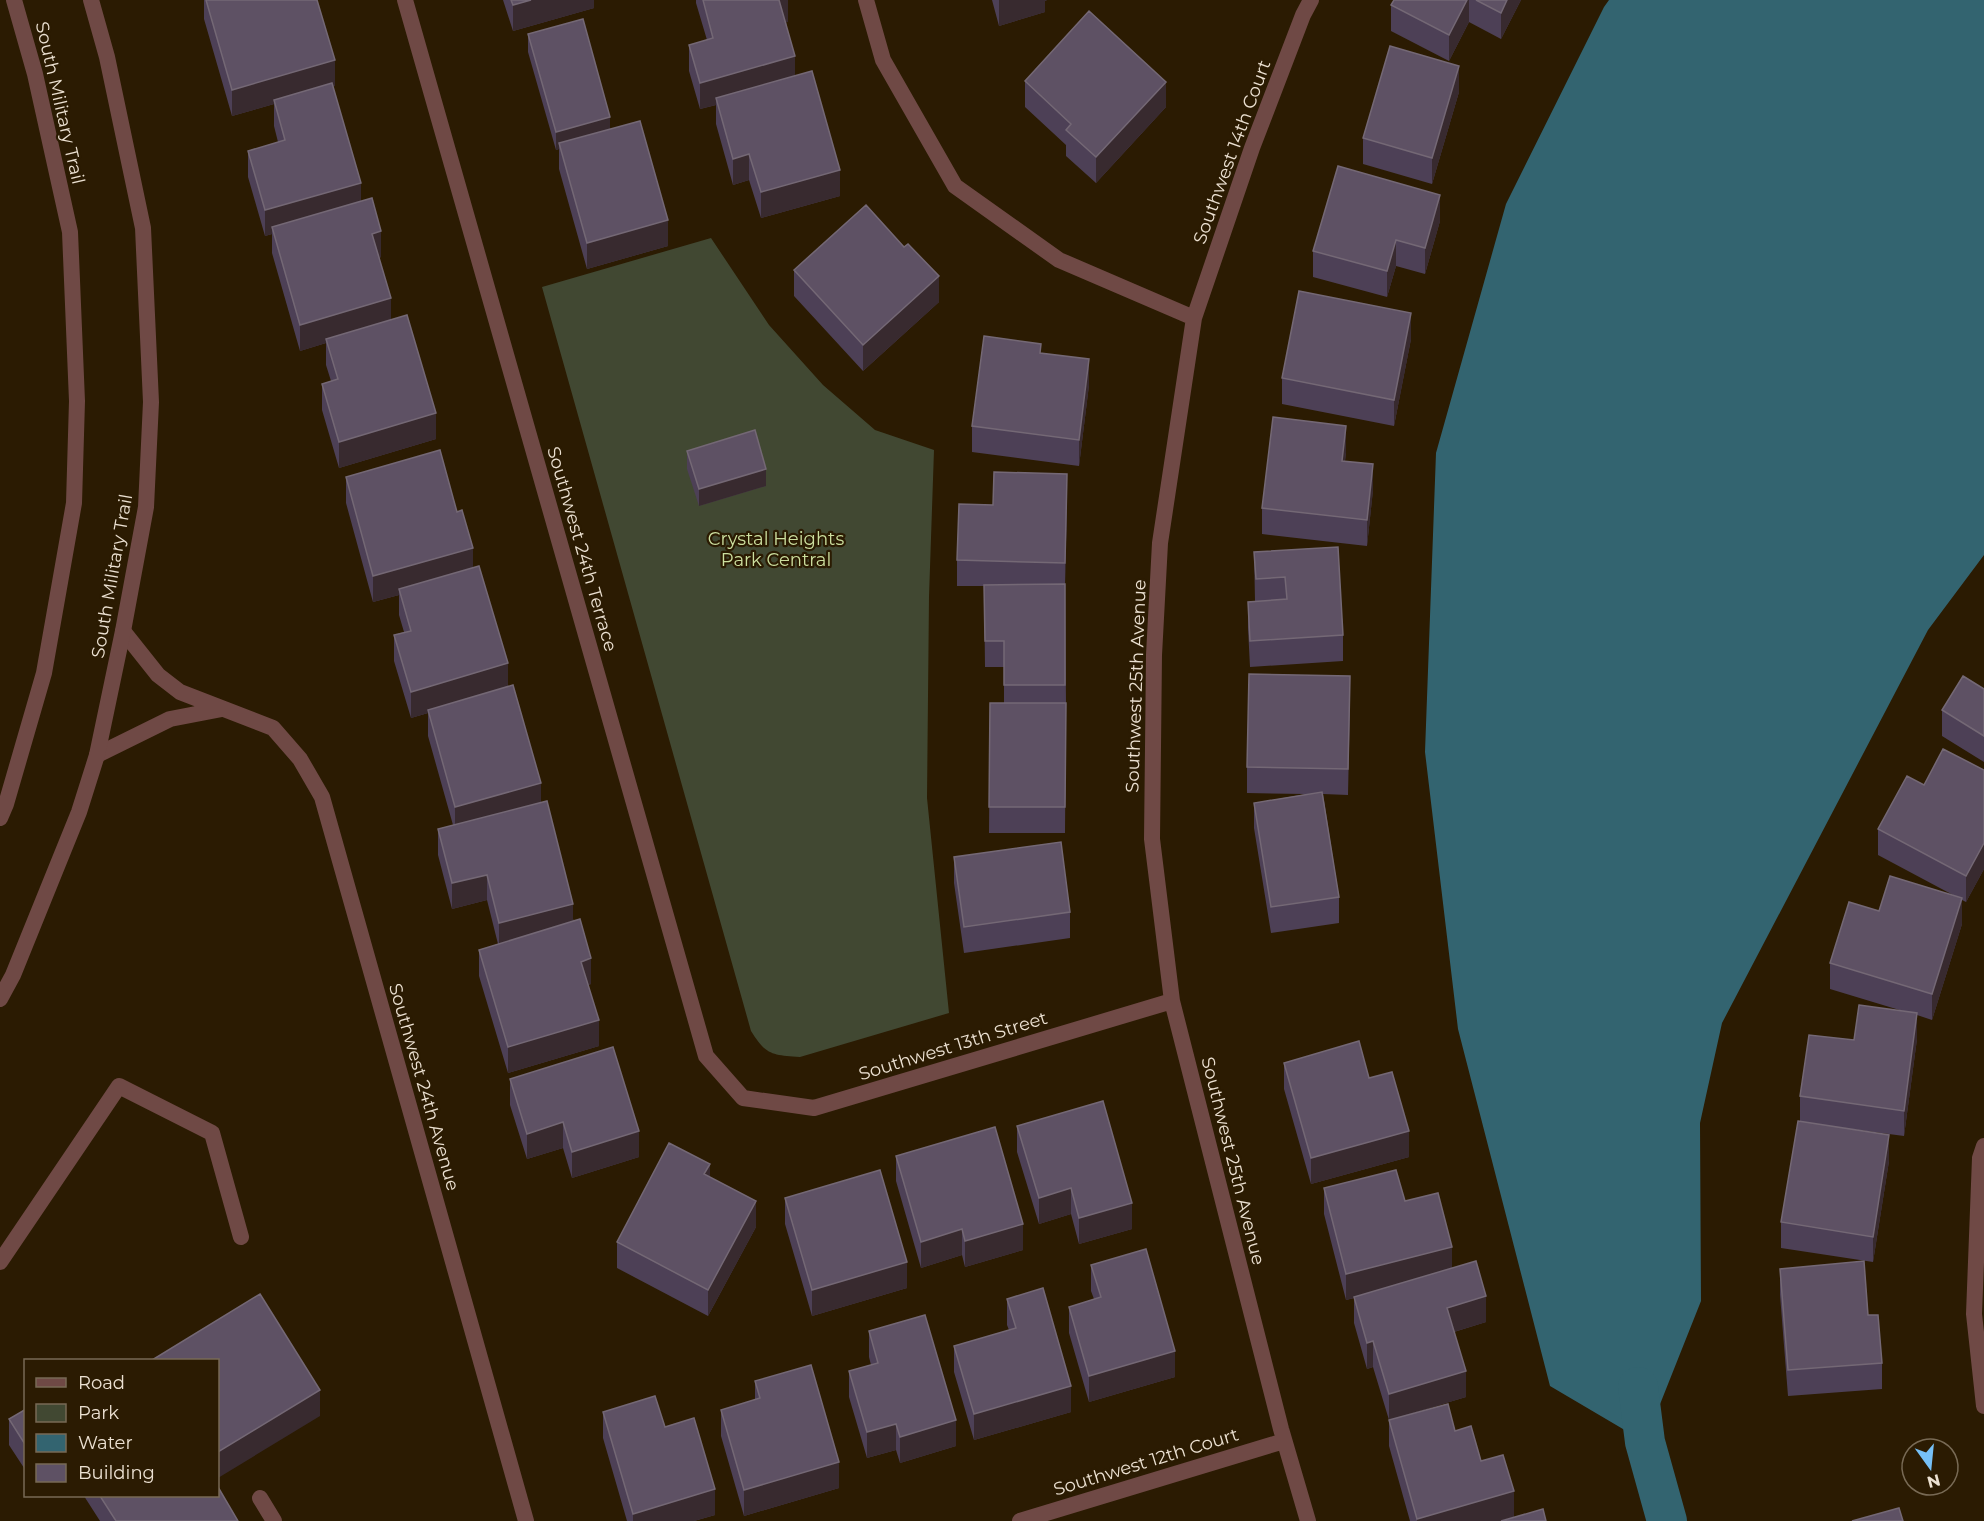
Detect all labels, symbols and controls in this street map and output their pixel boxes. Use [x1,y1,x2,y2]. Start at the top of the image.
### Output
street label: South Military Trail [31,20,89,186]
street label: Southwest 14th Court [1188,57,1276,247]
street label: Southwest 24th Terrace [542,444,622,654]
street label: South Military Trail [87,492,137,660]
park label: Crystal Heights Park Central [708,528,844,571]
street label: Southwest 25th Avenue [1121,579,1151,793]
street label: Southwest 24th Avenue [384,981,464,1193]
street label: Southwest 13th Street [856,1007,1050,1085]
street label: Southwest 25th Avenue [1196,1055,1270,1267]
legend [24,1359,219,1497]
text: Road [78,1372,125,1394]
text: Park [78,1402,119,1424]
street label: Southwest 12th Court [1051,1423,1241,1501]
text: Water [78,1432,133,1454]
north arrow [1900,1437,1960,1497]
text: Building [78,1462,155,1484]
text: N [1925,1470,1942,1492]

